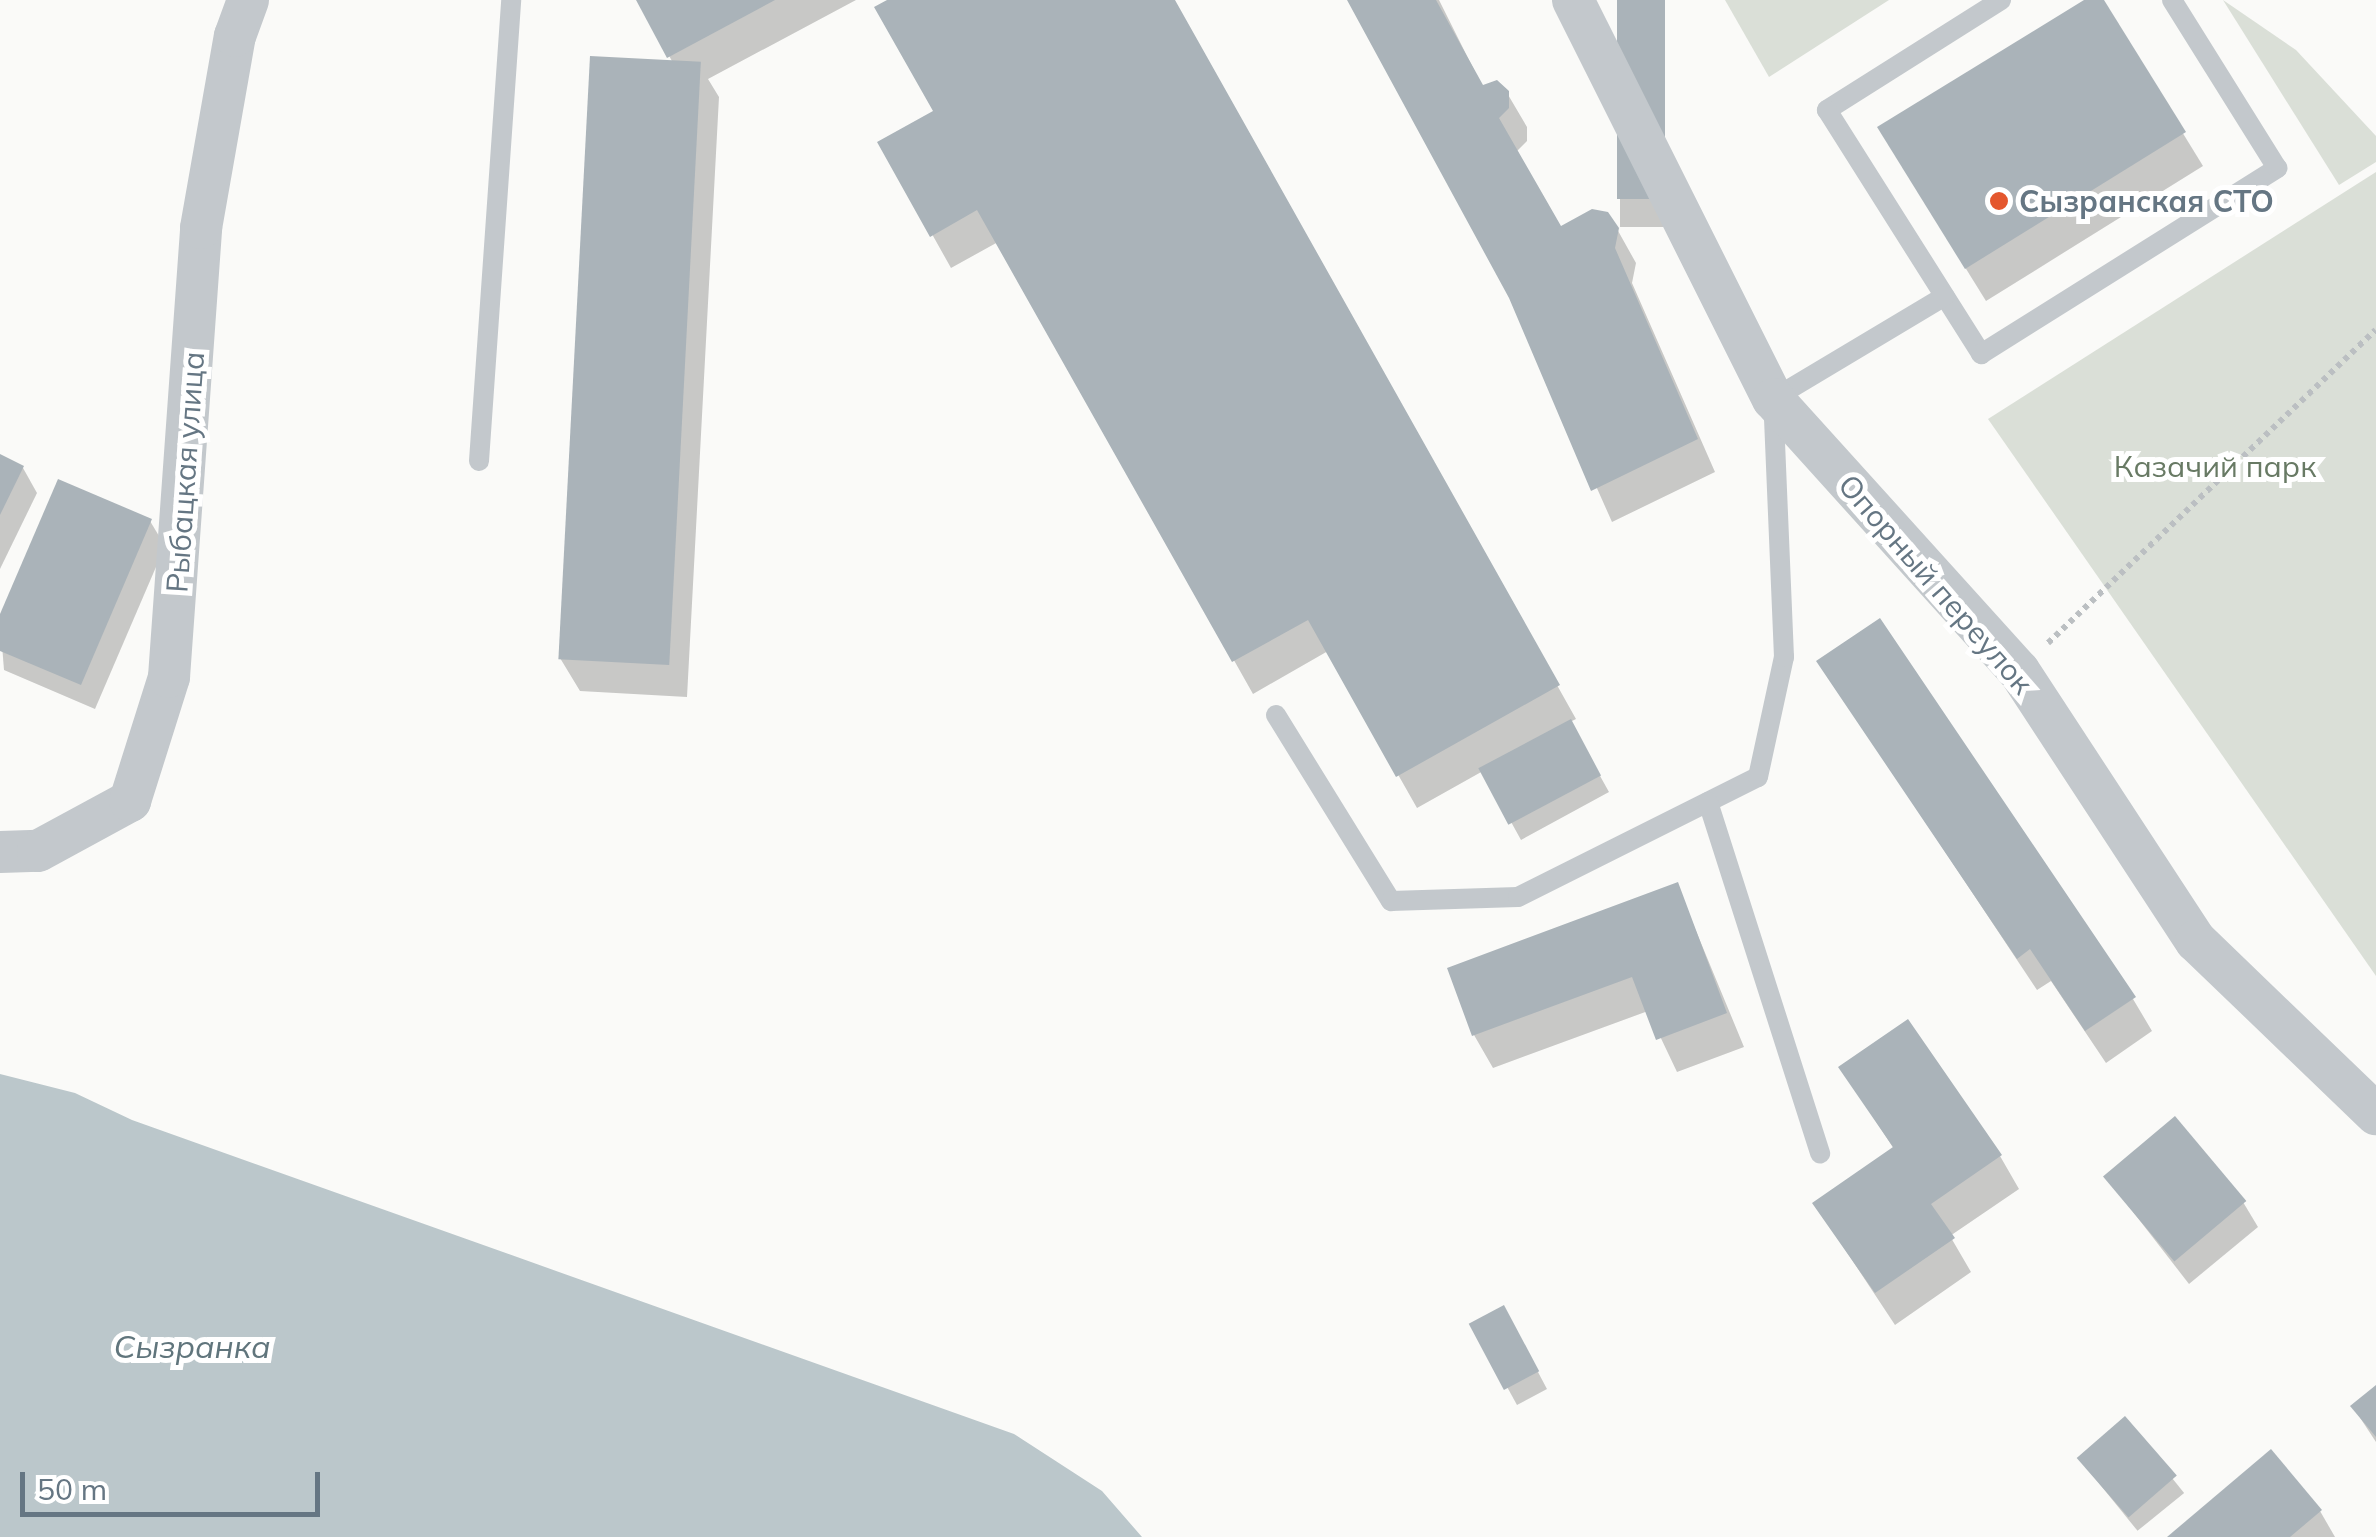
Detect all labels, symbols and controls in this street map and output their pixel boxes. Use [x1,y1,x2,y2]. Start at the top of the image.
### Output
place label: Сызранская СТО [2019,183,2274,219]
marker: Сызранская СТО [1988,190,2010,212]
street label: Рыбацкая улица [159,350,211,594]
park label: Казачий парк [2114,448,2316,484]
street label: Опорный переулок [1831,467,2041,701]
water label: Сызранка [114,1327,270,1365]
scale bar [25,1452,325,1514]
text: 50 m [37,1470,107,1508]

